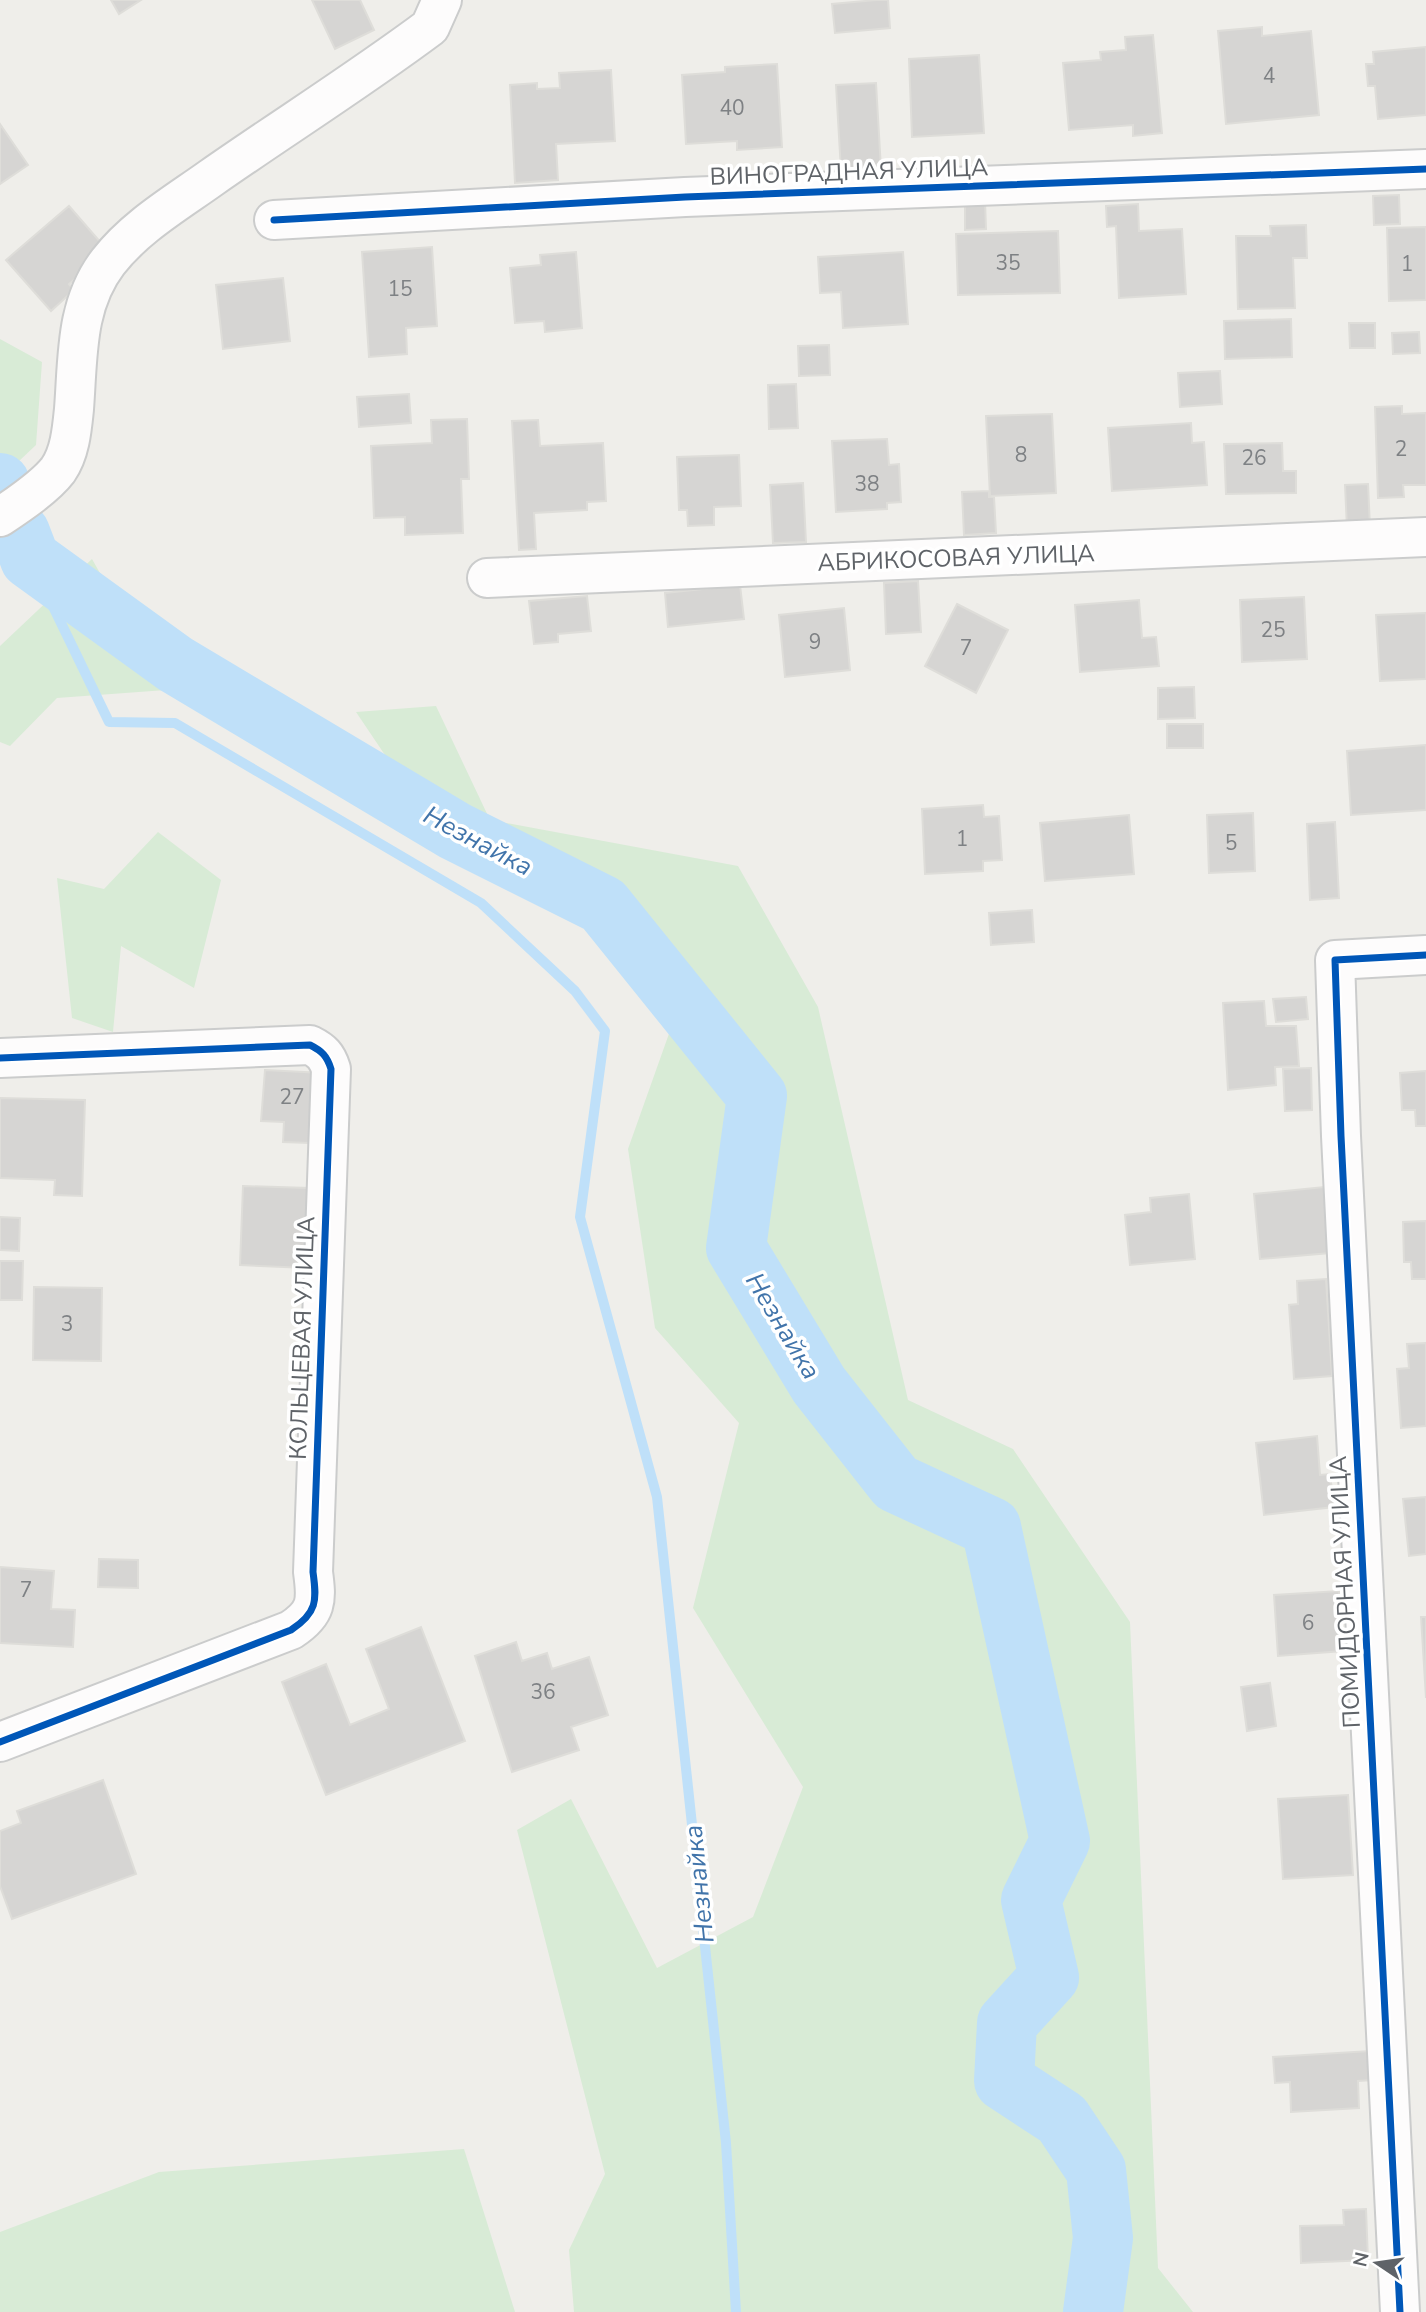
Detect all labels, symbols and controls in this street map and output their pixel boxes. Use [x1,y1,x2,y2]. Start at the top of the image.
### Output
house number: 4 [1263,62,1275,90]
house number: 40 [719,94,745,122]
street label: ВИНОГРАДНАЯ УЛИЦА [709,151,989,193]
house number: 35 [995,249,1021,277]
house number: 1 [1401,250,1413,278]
house number: 15 [387,275,413,303]
house number: 2 [1395,435,1407,463]
house number: 8 [1015,441,1027,469]
house number: 26 [1241,444,1267,472]
house number: 38 [854,470,880,498]
street label: АБРИКОСОВАЯ УЛИЦА [817,537,1096,579]
house number: 25 [1260,616,1286,644]
house number: 9 [809,628,821,656]
house number: 7 [960,634,972,662]
water label: Незнайка [417,798,539,884]
house number: 1 [956,825,968,853]
house number: 5 [1225,829,1237,857]
house number: 27 [279,1083,305,1111]
street label: КОЛЬЦЕВАЯ УЛИЦА [282,1215,322,1460]
water label: Незнайка [737,1266,829,1386]
house number: 3 [61,1310,73,1338]
street label: ПОМИДОРНАЯ УЛИЦА [1322,1455,1368,1729]
house number: 7 [20,1576,32,1604]
house number: 6 [1302,1609,1314,1637]
house number: 36 [530,1678,556,1706]
water label: Незнайка [675,1823,723,1945]
north arrow [1342,2228,1412,2298]
text: N [1347,2250,1376,2269]

